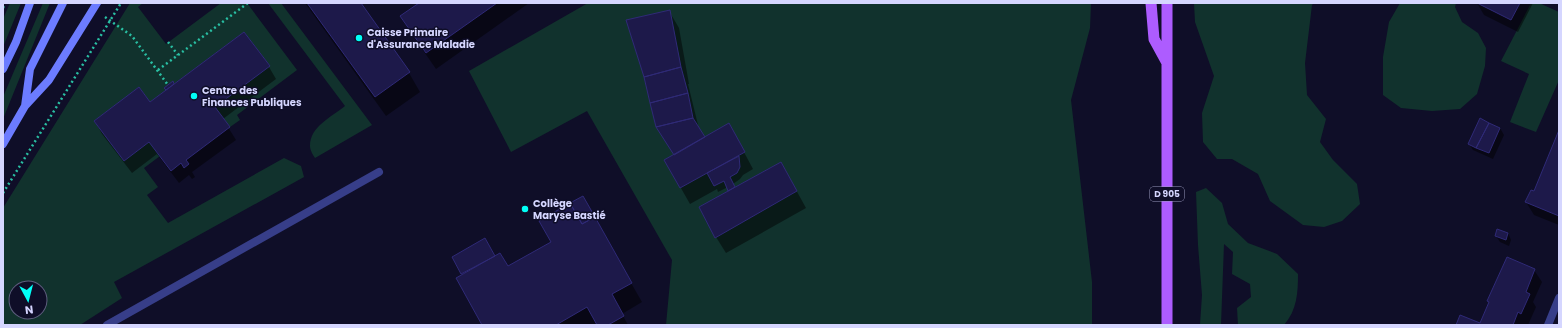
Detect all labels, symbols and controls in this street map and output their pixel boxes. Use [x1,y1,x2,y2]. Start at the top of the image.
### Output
place label: Caisse Primaire d'Assurance Maladie [367,25,475,52]
marker: Caisse Primaire d'Assurance Maladie [354,33,364,43]
place label: Centre des Finances Publiques [202,83,302,110]
marker: Centre des Finances Publiques [189,91,199,101]
road number: D 905 [1150,187,1184,201]
place label: Collège Maryse Bastié [533,196,606,223]
marker: Collège Maryse Bastié [520,204,530,214]
north arrow [8,280,48,320]
text: N [24,301,34,318]

